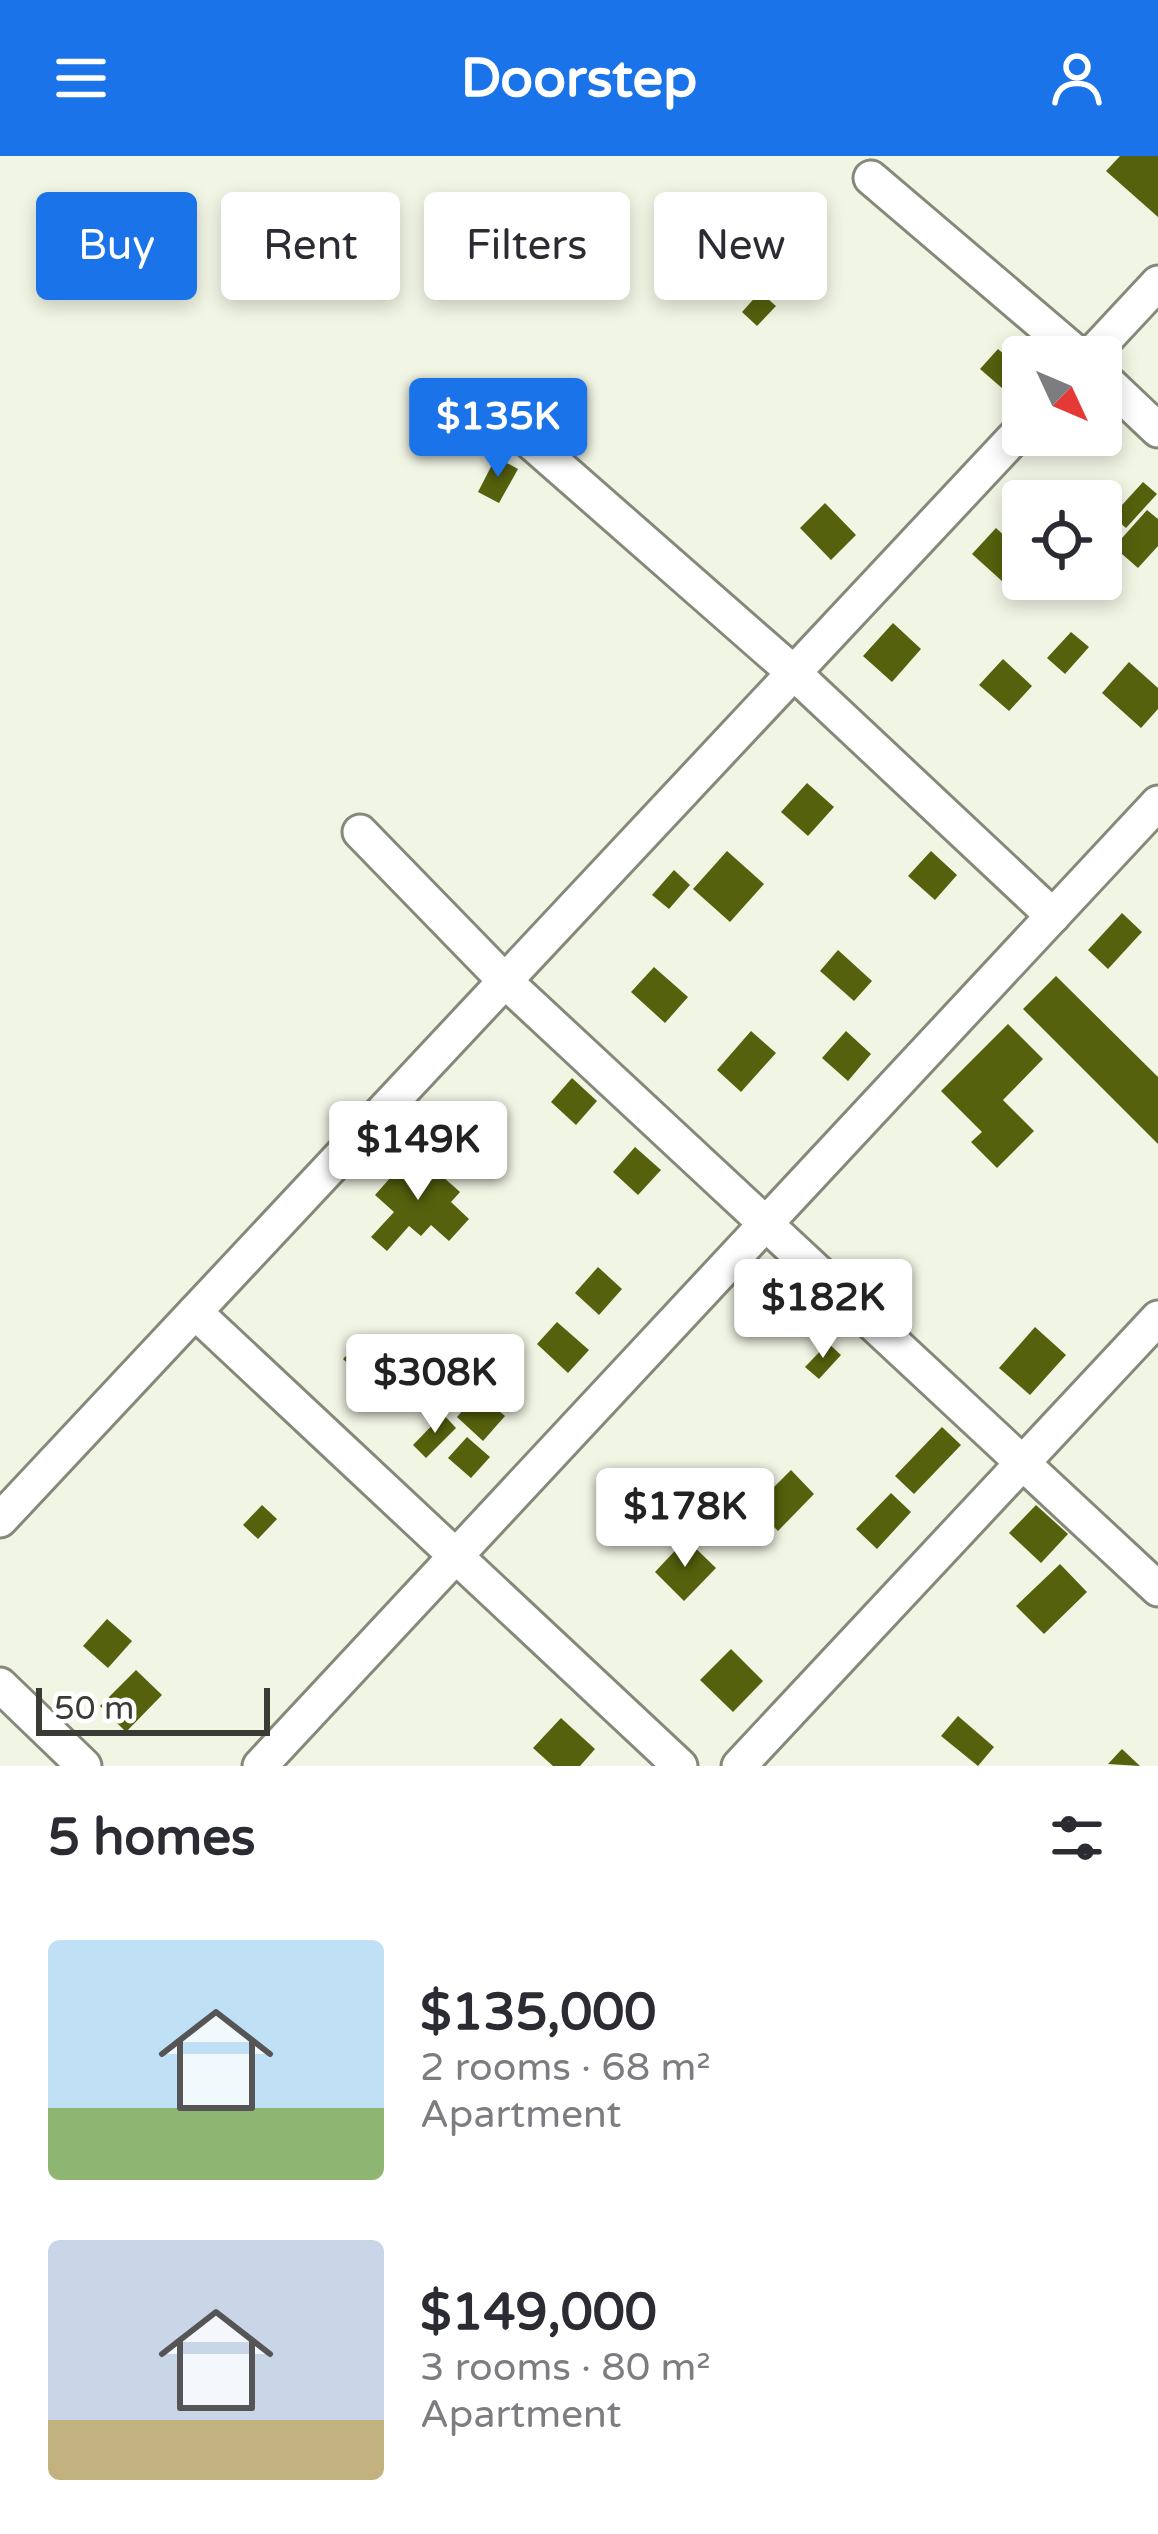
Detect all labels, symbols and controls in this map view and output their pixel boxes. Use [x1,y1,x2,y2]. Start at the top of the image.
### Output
icon: menu [48,45,114,111]
icon: person [1044,45,1110,111]
text: Doorstep [461,46,697,111]
chip: Buy [36,192,197,300]
chip: Rent [221,192,400,300]
chip: Filters [424,192,630,300]
chip: New [654,192,827,300]
north arrow [1002,336,1122,456]
map controls [1002,336,1122,600]
pin: $135K [414,378,582,480]
text: $135K [436,393,560,440]
button: locate [1002,480,1122,600]
pin: $149K [334,1101,502,1203]
text: $149K [356,1116,480,1163]
pin: $182K [739,1259,907,1361]
text: $182K [761,1274,885,1321]
pin: $308K [351,1334,519,1436]
text: $308K [373,1349,497,1396]
pin: $178K [601,1468,769,1570]
text: $178K [623,1483,747,1530]
scale bar [36,1682,270,1735]
text: 50 m [54,1689,134,1728]
icon: filters [1044,1805,1110,1871]
text: 5 homes [48,1807,256,1869]
text: $135,000 [420,1982,656,2044]
icon: home [144,1988,288,2132]
text: 2 rooms · 68 m² [420,2044,711,2091]
text: Apartment [420,2091,621,2138]
text: $149,000 [420,2282,657,2344]
icon: home [144,2288,288,2432]
text: 3 rooms · 80 m² [420,2344,711,2391]
text: Apartment [420,2391,621,2438]

